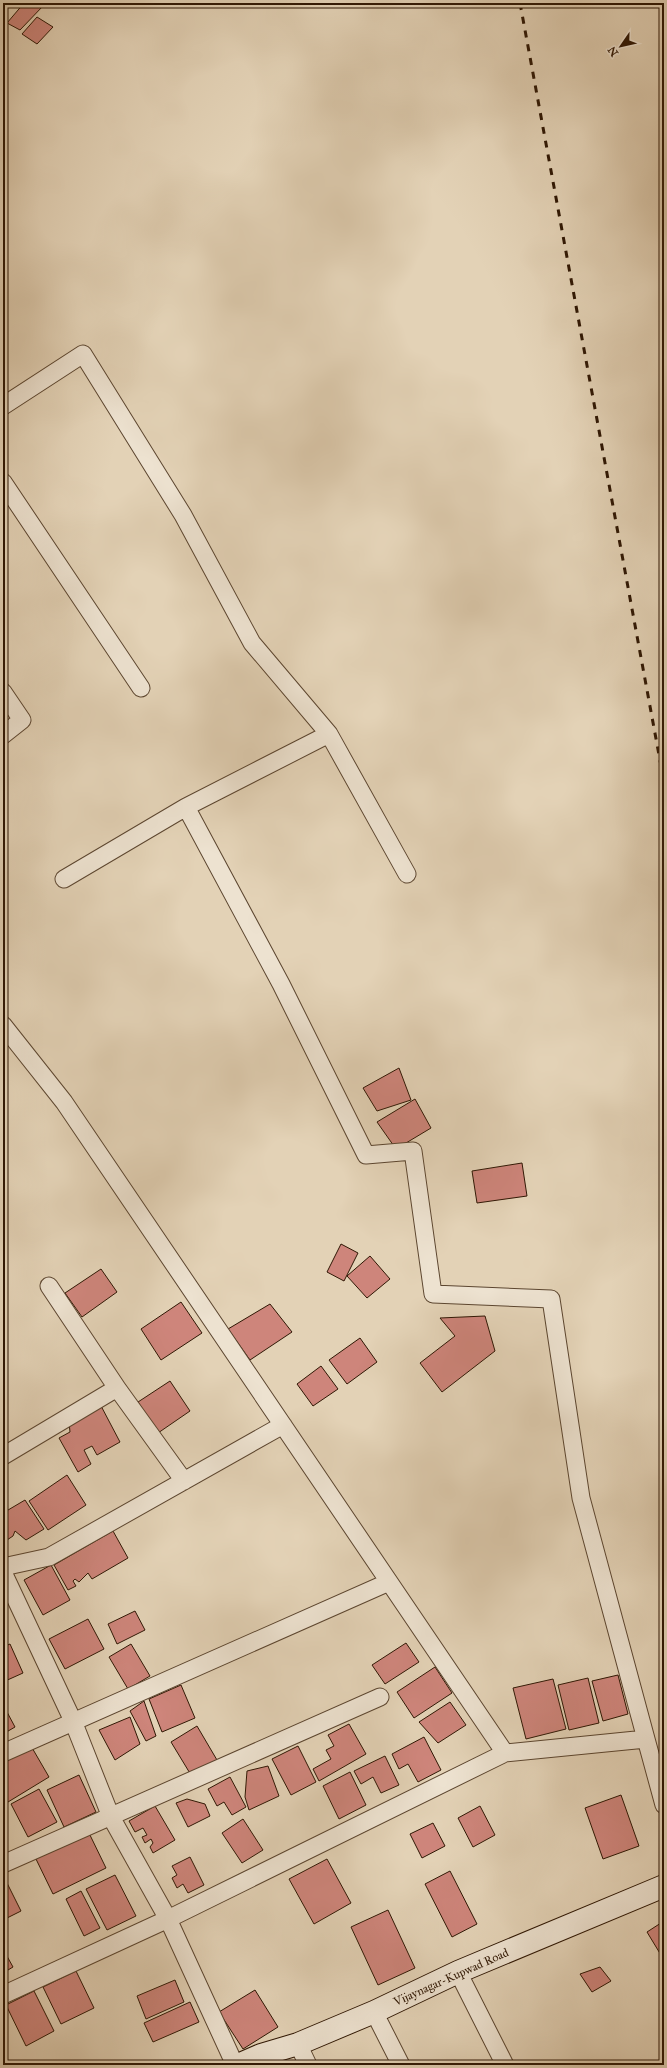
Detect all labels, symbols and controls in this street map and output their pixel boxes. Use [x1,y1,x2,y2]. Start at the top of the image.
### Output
north arrow [601,26,641,66]
text: N [605,43,621,59]
street label: Vijaynagar-Kupwad Road [390,1945,511,2010]

